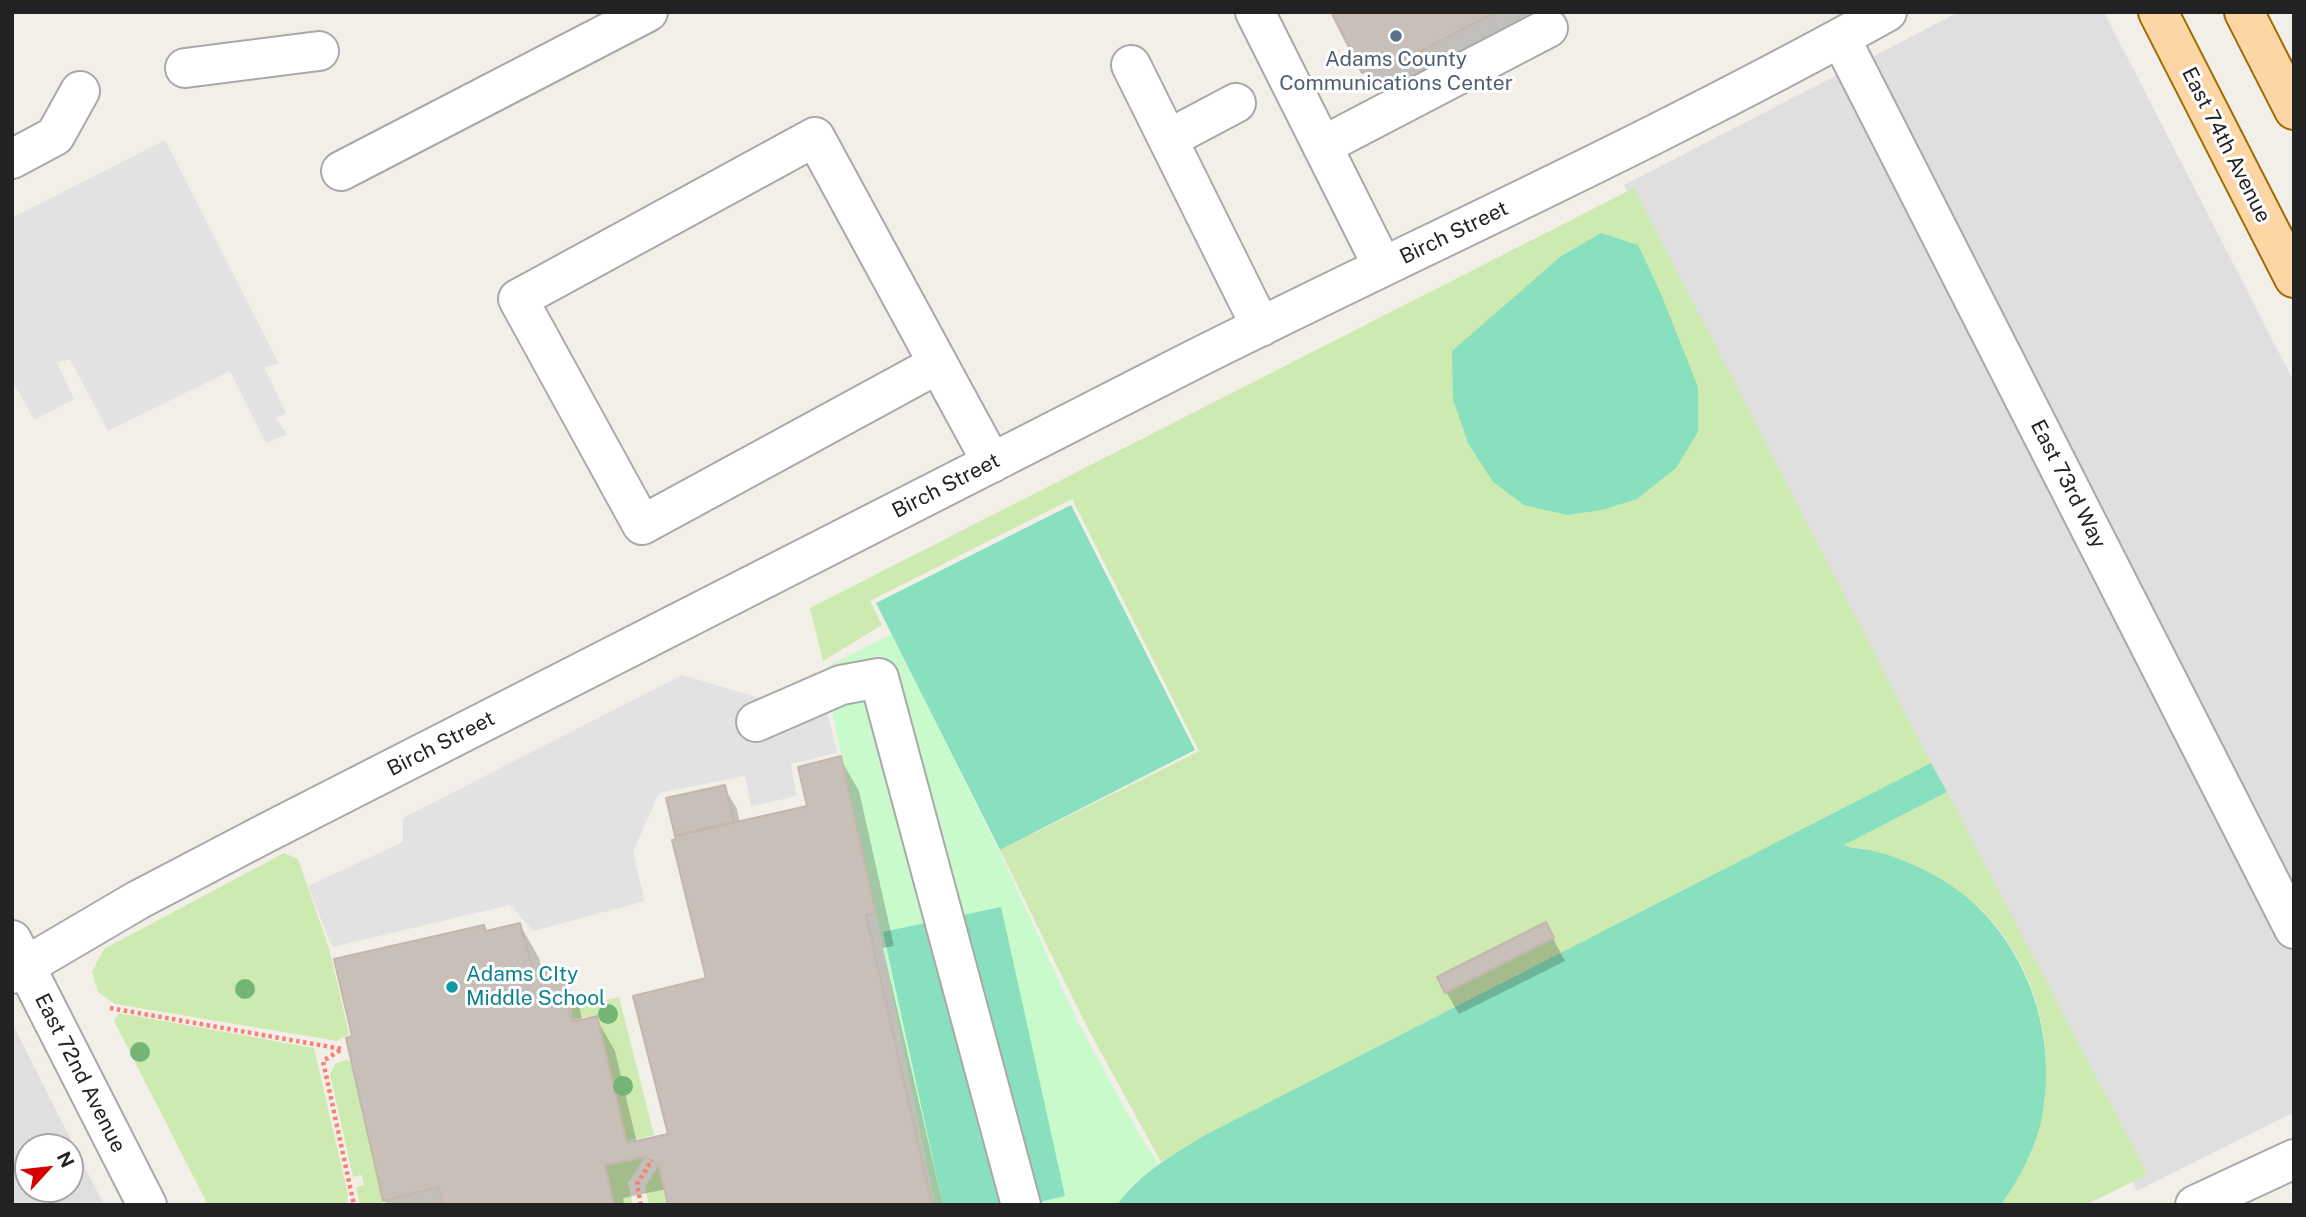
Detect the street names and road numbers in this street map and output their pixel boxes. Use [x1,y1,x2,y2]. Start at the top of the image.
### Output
street label: East 74th Avenue [2176,63,2276,227]
street label: Birch Street [1396,196,1512,270]
street label: East 73rd Way [2025,416,2111,552]
street label: Birch Street [888,448,1004,524]
street label: Birch Street [383,706,499,782]
street label: East 72nd Avenue [29,989,131,1157]

